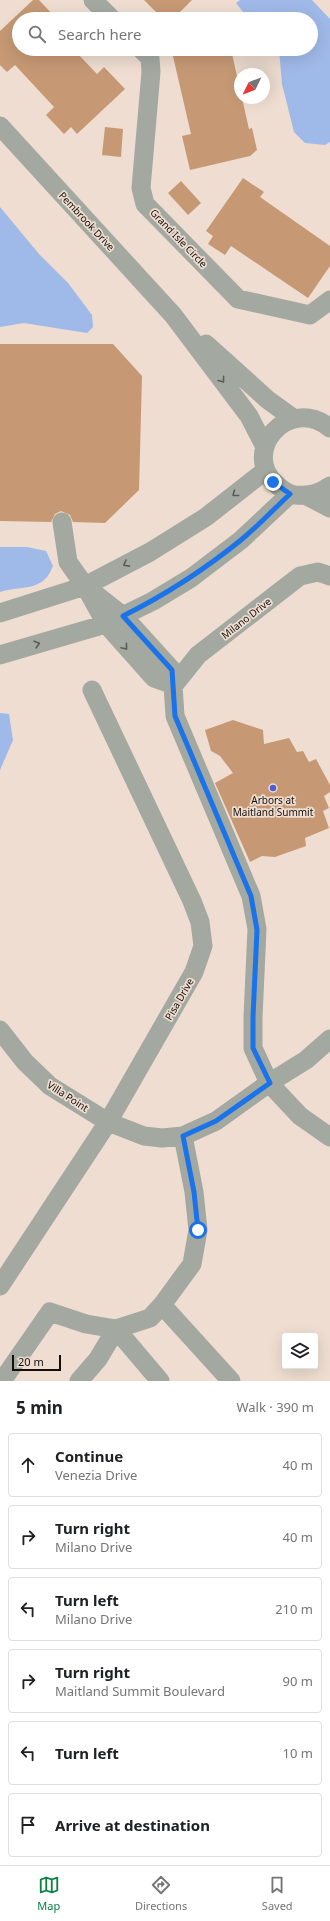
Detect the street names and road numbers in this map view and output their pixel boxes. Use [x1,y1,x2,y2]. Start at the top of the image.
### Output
street label: Pembrook Drive [56,188,118,254]
street label: Grand Isle Circle [147,206,211,271]
street label: Milano Drive [218,594,274,642]
street label: Pisa Drive [161,975,197,1023]
street label: Villa Point [45,1077,92,1115]

